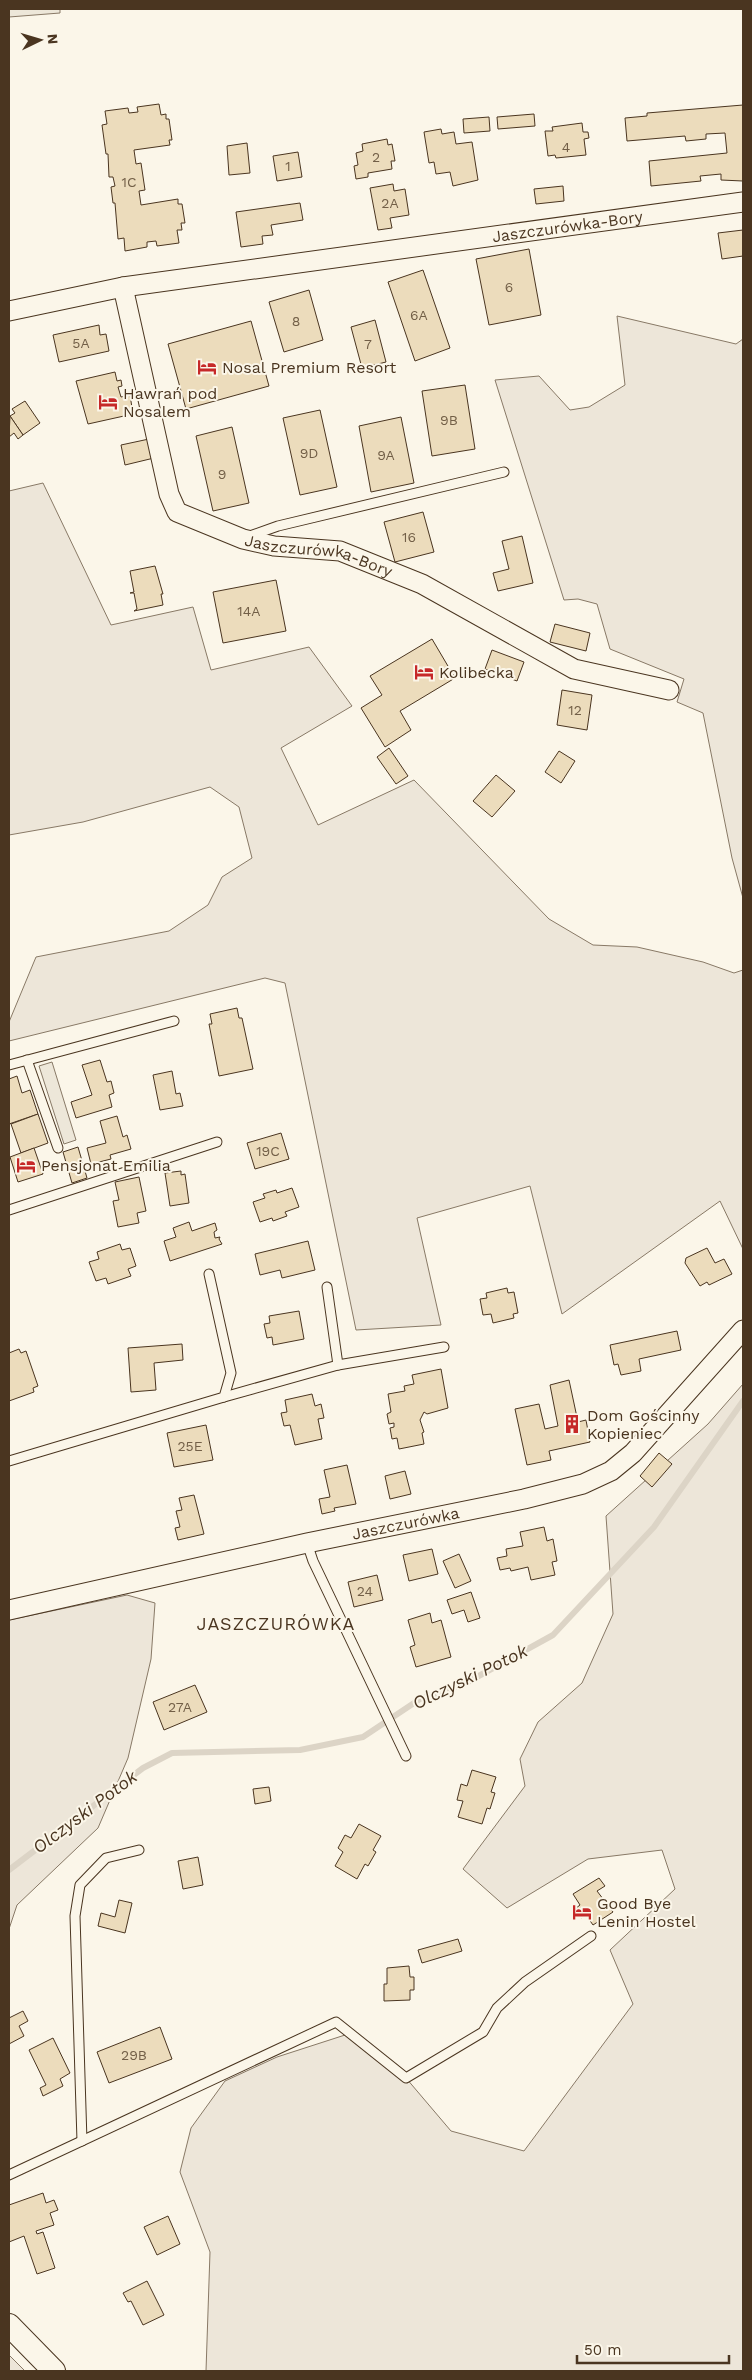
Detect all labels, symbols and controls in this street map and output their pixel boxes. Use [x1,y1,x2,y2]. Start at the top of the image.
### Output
north arrow [15,15,65,65]
text: N [45,33,61,45]
house number: 4 [562,139,570,155]
house number: 2 [372,149,380,165]
house number: 1 [285,158,291,174]
house number: 1C [121,174,137,190]
house number: 2A [381,195,399,211]
street label: Jaszczurówka-Bory [491,207,645,246]
house number: 6 [505,279,513,295]
house number: 6A [410,307,428,323]
house number: 8 [292,313,300,329]
house number: 5A [72,335,90,351]
house number: 7 [364,336,372,352]
hotel icon: Nosal Premium Resort [196,356,218,378]
place label: Nosal Premium Resort [222,358,397,377]
place label: Hawrań pod Nosalem [123,384,217,421]
hotel icon: Hawrań pod Nosalem [97,391,119,413]
house number: 9B [440,412,458,428]
house number: 9D [300,445,318,461]
house number: 9A [377,447,395,463]
house number: 9 [218,466,226,482]
house number: 16 [402,529,416,545]
street label: Jaszczurówka-Bory [243,531,396,581]
house number: 14A [237,603,261,619]
hotel icon: Kolibecka [413,661,435,683]
place label: Kolibecka [439,663,514,682]
house number: 12 [568,702,582,718]
house number: 19C [256,1143,280,1159]
hotel icon: Pensjonat Emilia [15,1154,37,1176]
place label: Pensjonat Emilia [41,1156,171,1175]
place label: Dom Gościnny Kopieniec [587,1406,700,1443]
building icon: Dom Gościnny Kopieniec [561,1413,583,1435]
house number: 25E [177,1438,203,1454]
street label: Jaszczurówka [350,1503,461,1544]
house number: 24 [357,1583,373,1599]
district label: JASZCZURÓWKA [197,1613,355,1634]
water label: Olczyski Potok [409,1639,532,1713]
house number: 27A [168,1699,192,1715]
water label: Olczyski Potok [28,1765,142,1858]
place label: Good Bye Lenin Hostel [597,1894,696,1931]
hotel icon: Good Bye Lenin Hostel [571,1901,593,1923]
house number: 29B [121,2047,147,2063]
scale bar [577,2332,730,2364]
text: 50 m [584,2341,621,2359]

